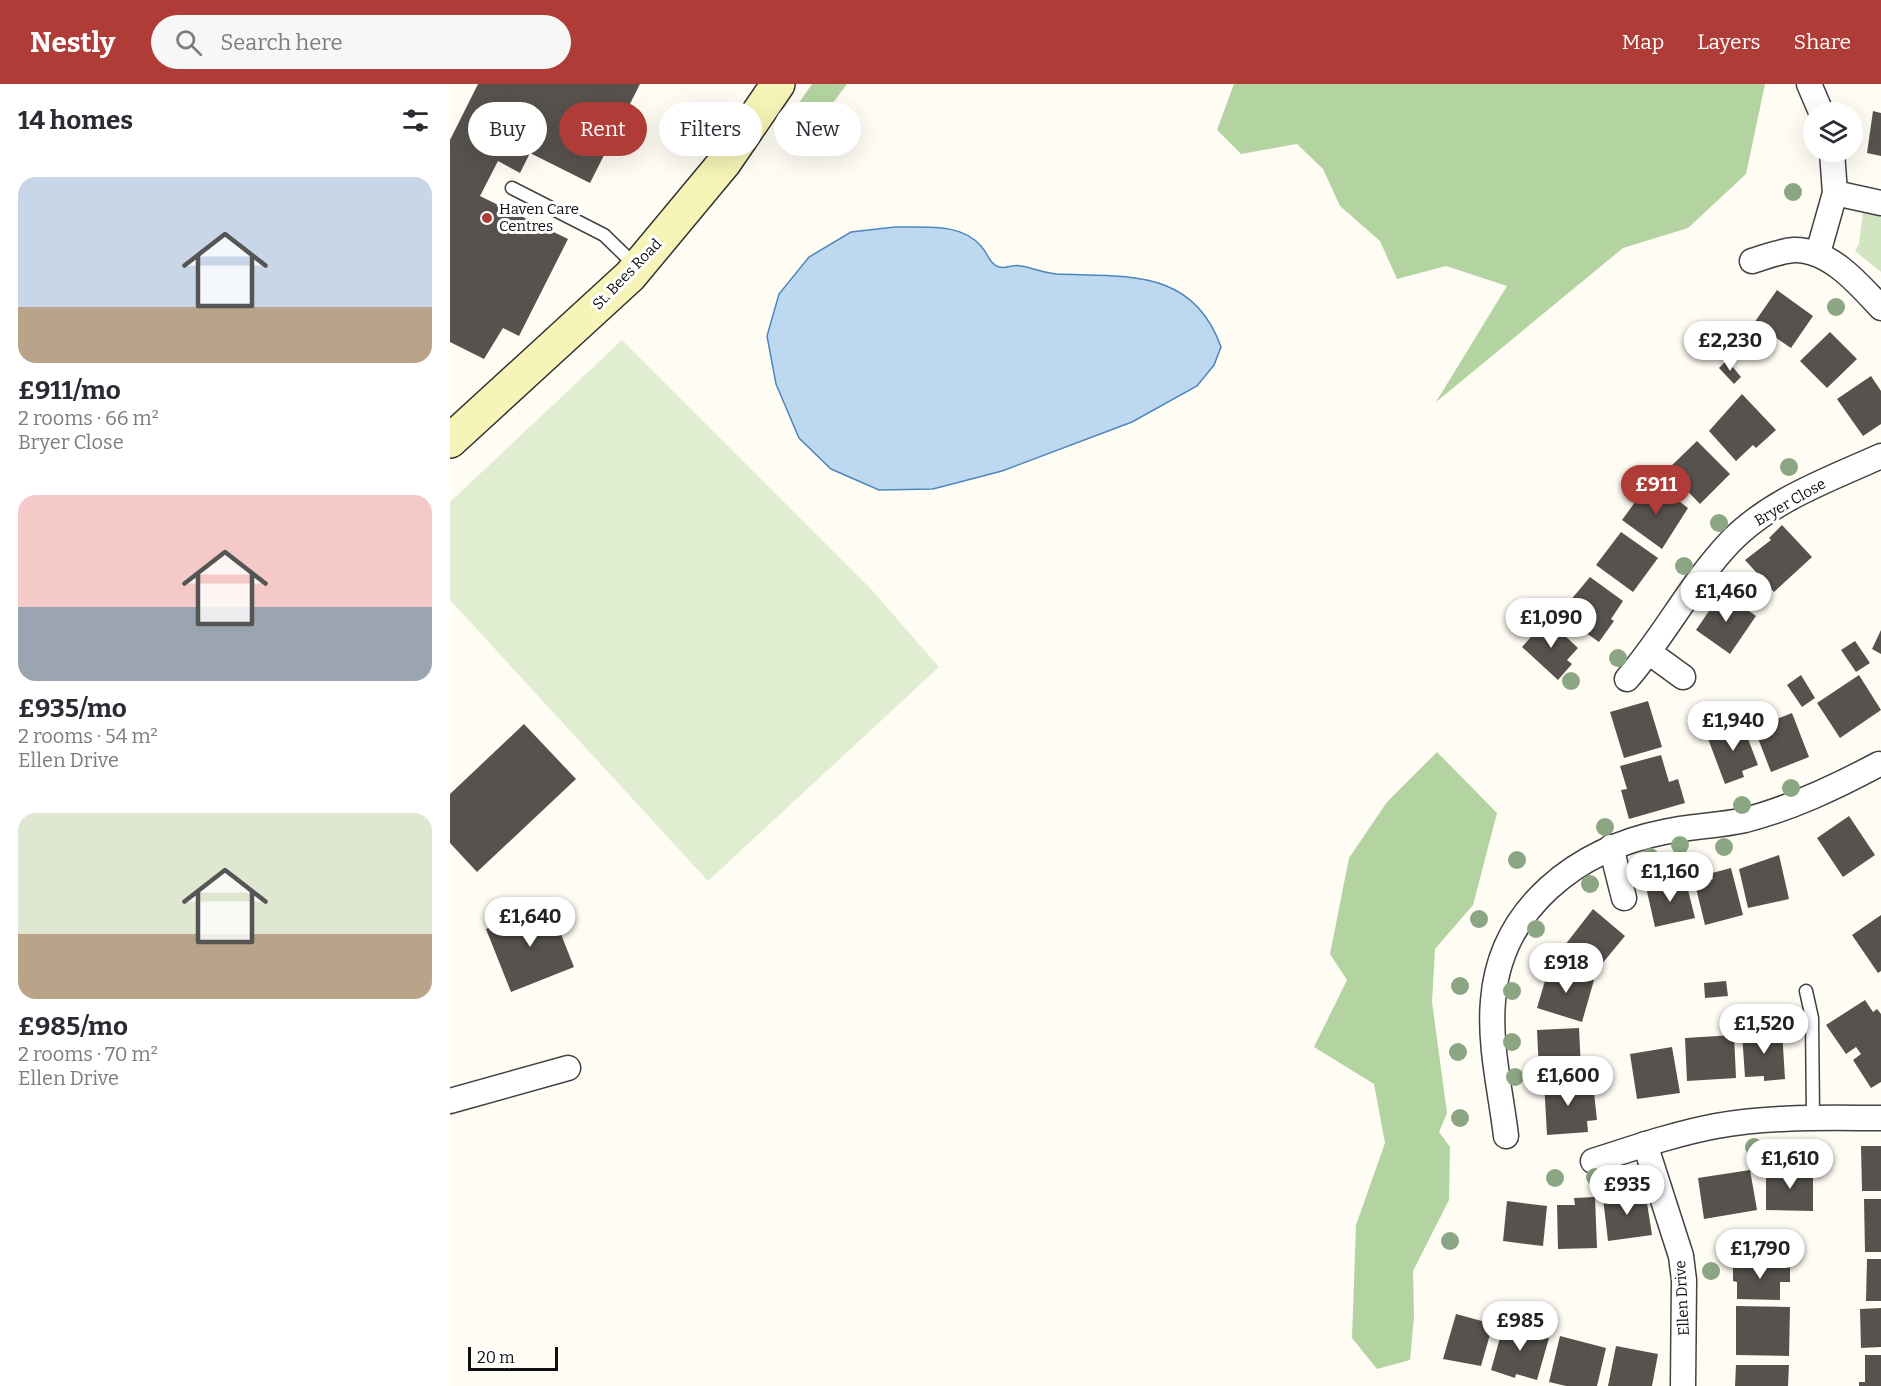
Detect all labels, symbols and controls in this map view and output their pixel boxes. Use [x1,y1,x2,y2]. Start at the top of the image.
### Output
search box [151,15,571,69]
text: Nestly [30,26,115,59]
icon: search [172,26,205,59]
text: Search here [220,29,342,56]
text: Map [1622,29,1664,55]
text: Layers [1697,29,1761,55]
text: Share [1794,29,1851,55]
chip: Buy [468,102,547,156]
chip: Rent [559,102,647,156]
chip: Filters [659,102,762,156]
chip: New [774,102,861,156]
map controls [1803,102,1863,162]
button: layers [1803,102,1863,162]
icon: filters [399,104,432,137]
text: 14 homes [18,105,133,136]
place label: Haven Care Centres [499,200,579,235]
marker: Haven Care Centres [480,211,494,225]
icon: home [171,216,279,324]
street label: St. Bees Road [589,235,665,313]
pin: £2,230 [1681,321,1779,372]
text: £2,230 [1698,328,1762,352]
text: £911/mo [18,375,121,406]
text: 2 rooms · 66 m² [18,406,159,430]
text: Bryer Close [18,430,124,454]
pin: £911 [1620,465,1692,516]
text: £911 [1635,472,1677,496]
street label: Bryer Close [1751,474,1829,530]
icon: home [171,534,279,642]
pin: £1,460 [1677,572,1775,623]
text: £1,460 [1694,579,1758,603]
pin: £1,090 [1502,598,1600,649]
text: £1,090 [1519,605,1583,629]
text: £935/mo [18,693,127,724]
pin: £1,940 [1684,701,1782,752]
text: £1,940 [1701,708,1765,732]
text: 2 rooms · 54 m² [18,724,158,748]
text: Ellen Drive [18,748,119,772]
icon: home [171,852,279,960]
pin: £1,160 [1621,852,1719,903]
text: £1,160 [1640,859,1700,883]
pin: £1,640 [481,897,579,948]
text: £1,640 [498,904,562,928]
pin: £918 [1530,943,1602,994]
text: £918 [1543,950,1589,974]
pin: £1,520 [1715,1004,1813,1055]
text: £985/mo [18,1011,128,1042]
text: £1,520 [1733,1011,1795,1035]
text: 2 rooms · 70 m² [18,1042,158,1066]
pin: £1,600 [1519,1056,1617,1107]
text: £1,600 [1536,1063,1600,1087]
text: Ellen Drive [18,1066,119,1090]
pin: £1,610 [1741,1139,1839,1190]
text: £1,610 [1760,1146,1820,1170]
pin: £935 [1591,1165,1663,1216]
text: £935 [1604,1172,1650,1196]
pin: £1,790 [1711,1229,1809,1280]
text: £1,790 [1730,1236,1790,1260]
street label: Ellen Drive [1671,1260,1693,1336]
pin: £985 [1484,1301,1556,1352]
text: £985 [1496,1308,1544,1332]
scale bar [468,1344,558,1372]
text: 20 m [477,1348,514,1367]

